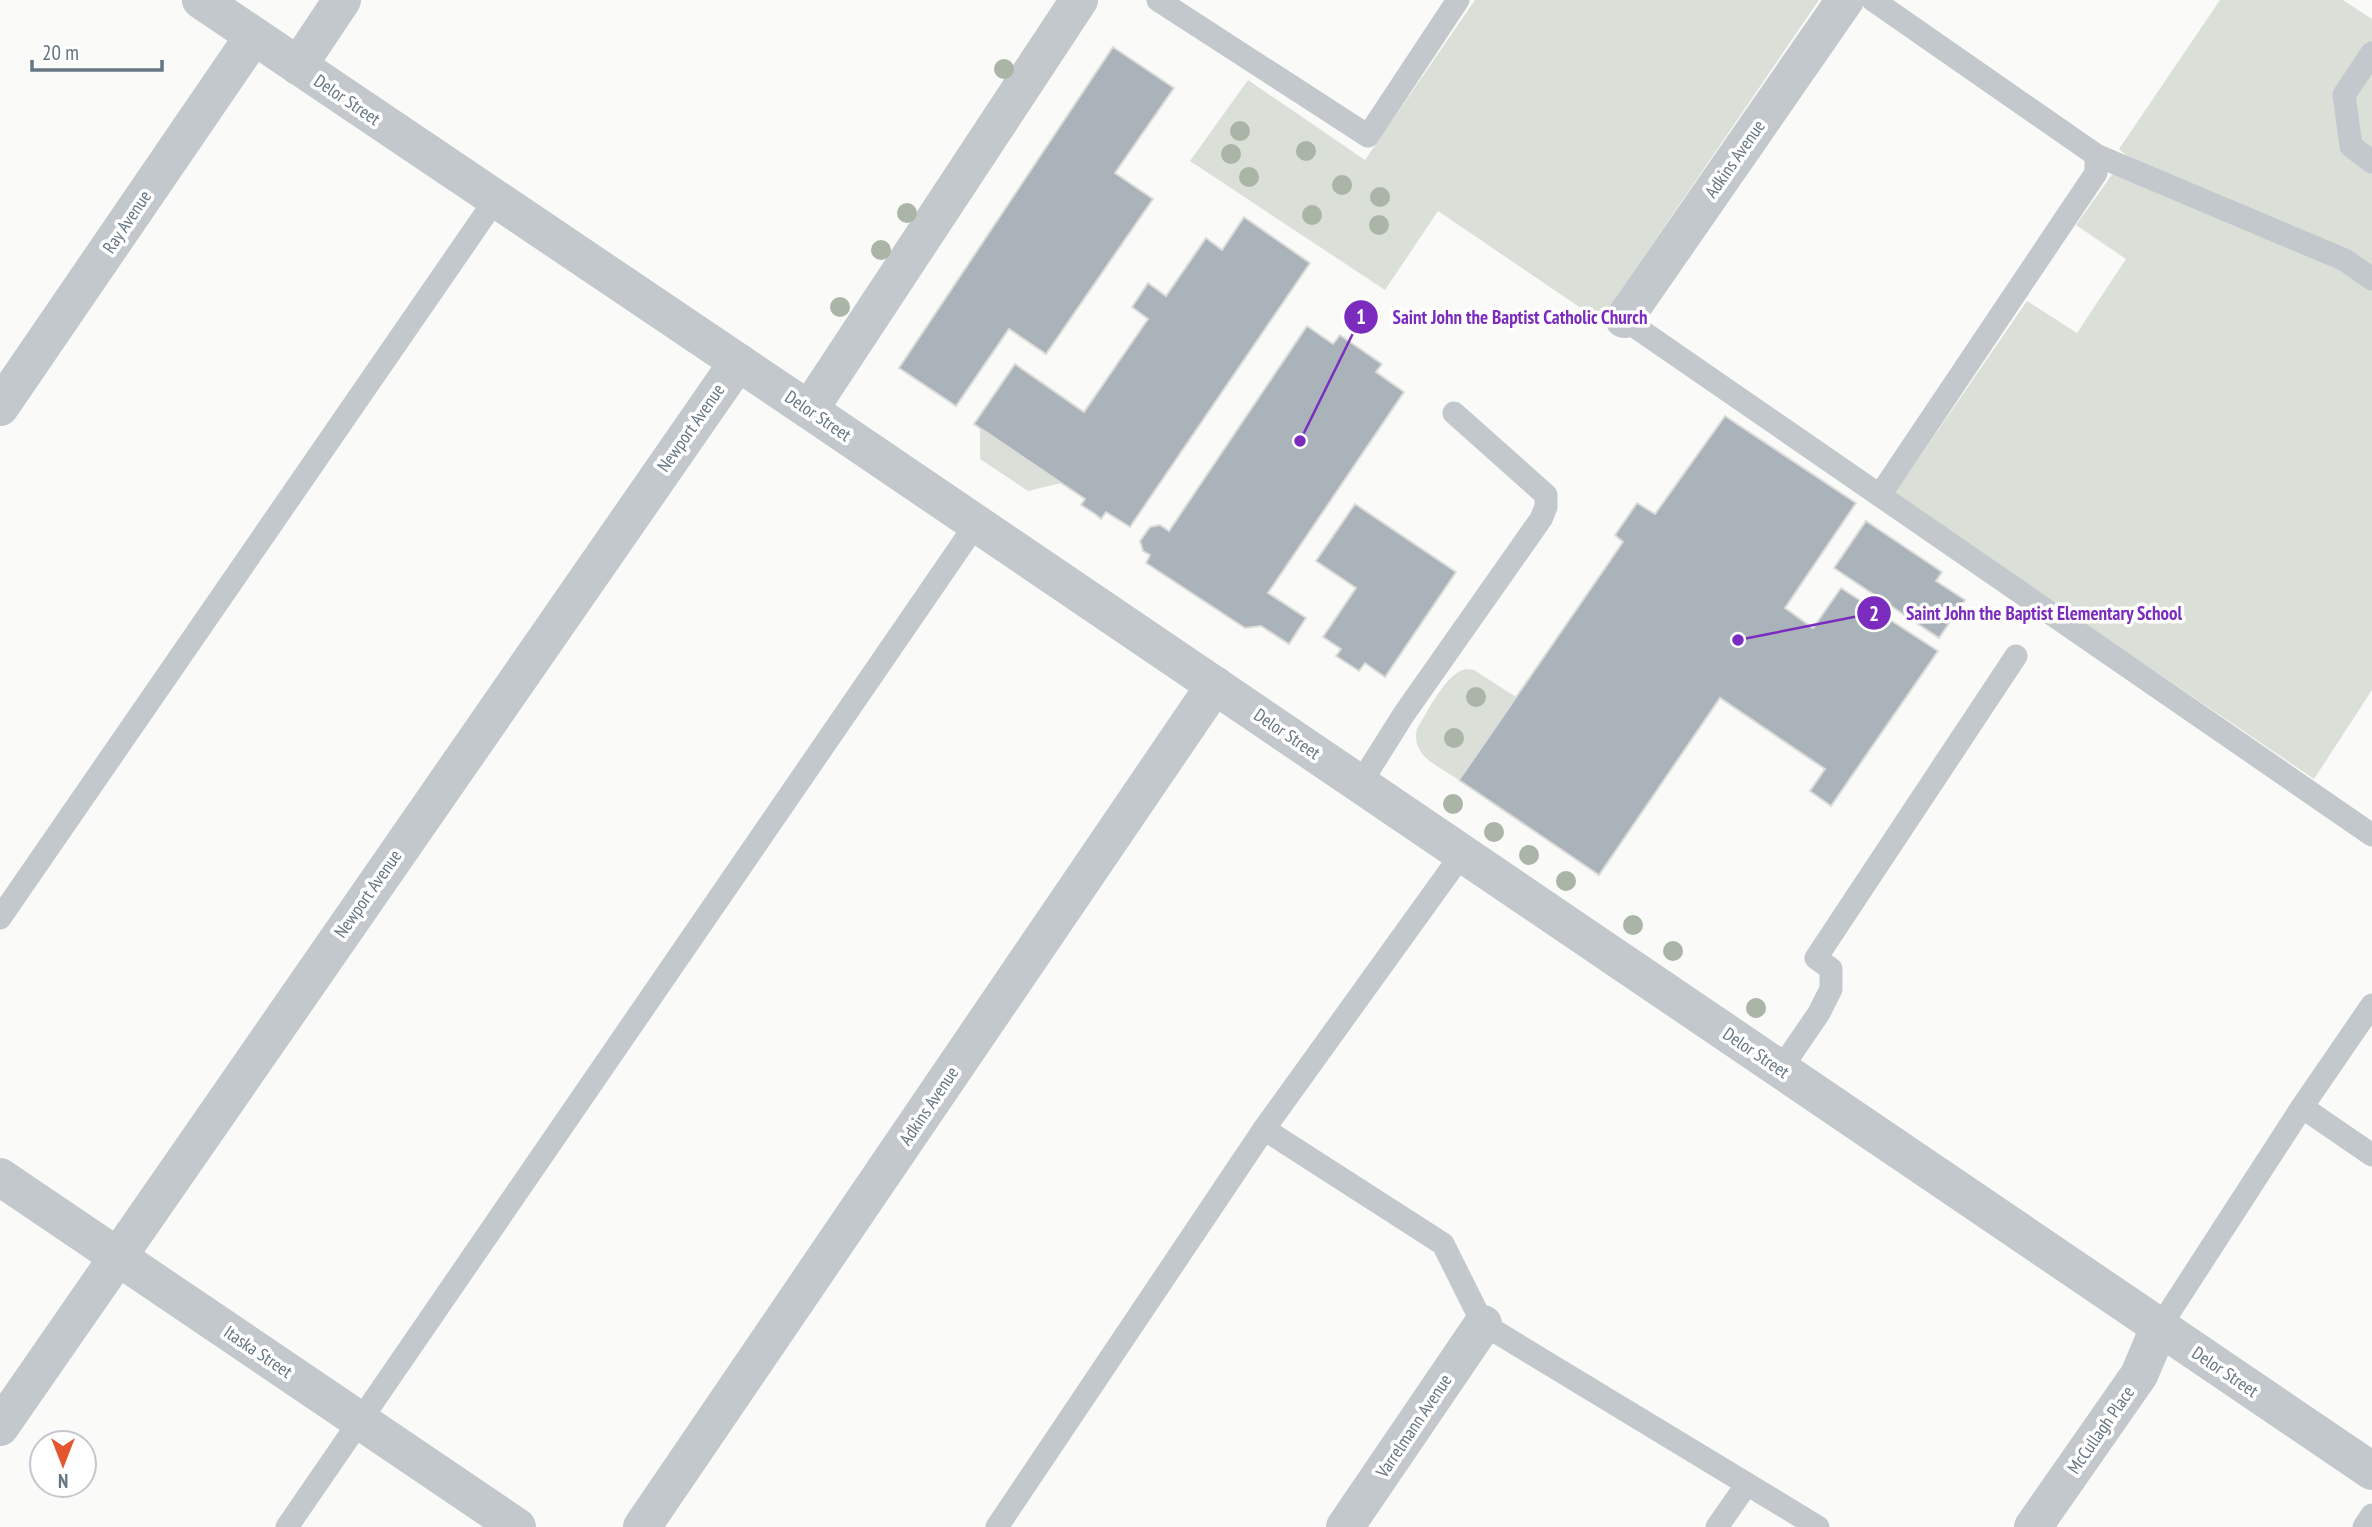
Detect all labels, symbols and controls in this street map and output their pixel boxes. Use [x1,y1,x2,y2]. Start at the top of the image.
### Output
scale bar [32,28,161,72]
text: 20 m [42,39,79,66]
street label: Delor Street [310,69,385,130]
street label: Adkins Avenue [1699,115,1770,202]
street label: Ray Avenue [97,186,156,258]
callout: Saint John the Baptist Catholic Church [1344,297,1662,337]
text: 1 [1356,303,1366,330]
text: Saint John the Baptist Catholic Church [1393,305,1647,329]
street label: Newport Avenue [652,379,729,476]
street label: Delor Street [781,385,856,446]
callout: Saint John the Baptist Elementary School [1857,593,2197,633]
text: 2 [1869,600,1879,627]
text: Saint John the Baptist Elementary School [1906,601,2182,625]
street label: Delor Street [1250,703,1325,764]
street label: Newport Avenue [329,845,406,942]
street label: Delor Street [1719,1022,1794,1083]
street label: Adkins Avenue [894,1062,963,1149]
street label: Itaska Street [220,1320,297,1383]
street label: Delor Street [2188,1341,2263,1402]
street label: Varrelmann Avenue [1370,1370,1457,1483]
street label: McCullagh Place [2062,1381,2139,1478]
north arrow [28,1429,98,1499]
text: N [58,1469,68,1493]

